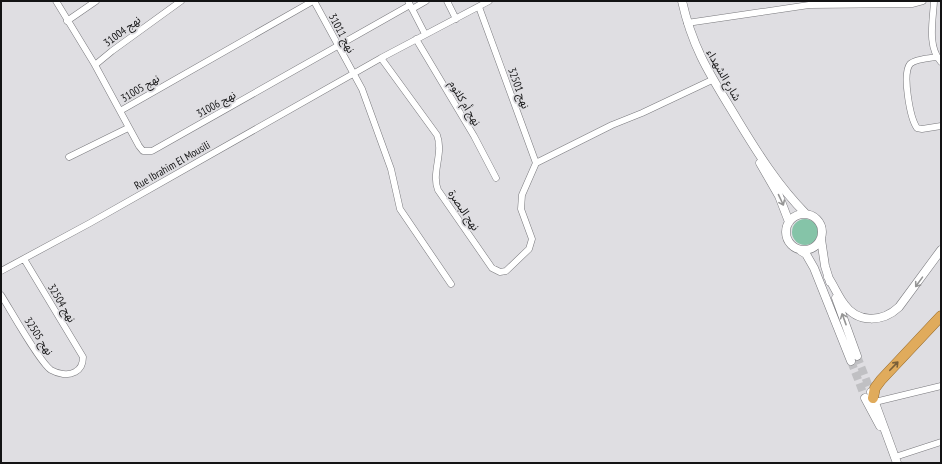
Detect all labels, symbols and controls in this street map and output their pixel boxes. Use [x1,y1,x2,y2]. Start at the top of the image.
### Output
street label: نهج 31011 [325,11,358,56]
street label: نهج 31004 [101,13,144,50]
street label: شارع الشهداء [703,47,745,104]
street label: نهج 32501 [504,66,533,111]
street label: نهج 31005 [118,71,162,106]
street label: نهج أم كلثوم [445,78,484,129]
street label: نهج 31006 [194,87,239,121]
street label: Rue Ibrahim El Mousili [131,138,213,192]
street label: نهج البصرة [444,187,483,234]
one-way arrow [778,194,785,206]
one-way arrow [915,277,923,288]
street label: نهج 32504 [44,281,79,325]
street label: نهج 32505 [21,314,57,358]
one-way arrow [839,314,847,326]
one-way arrow [889,361,899,371]

